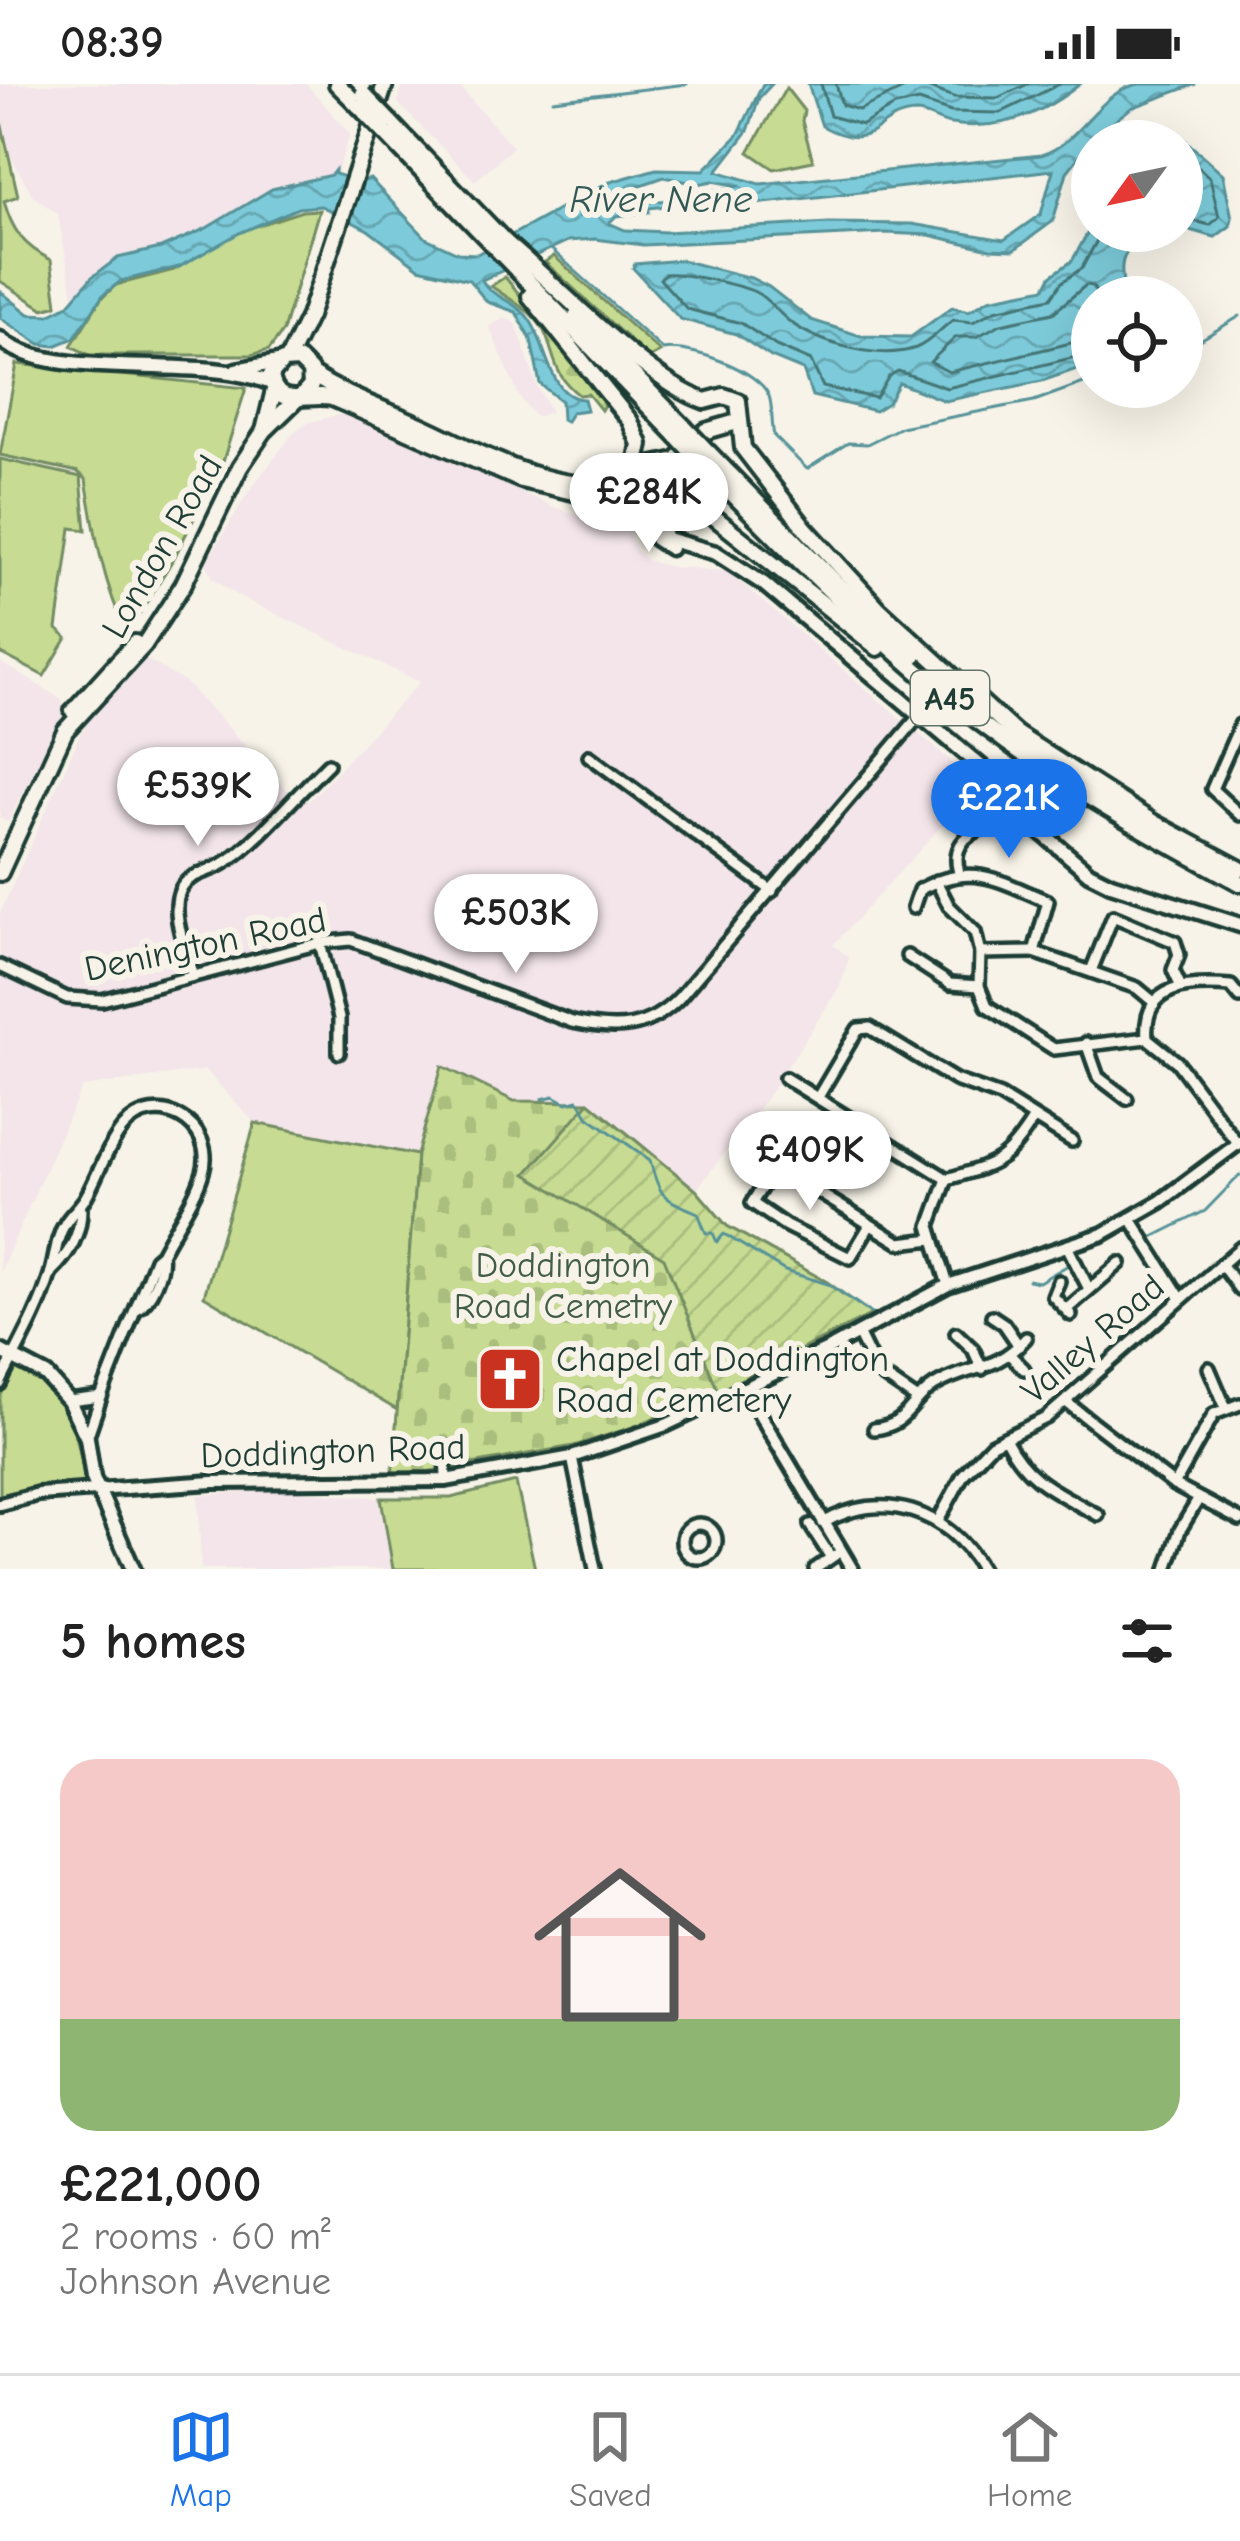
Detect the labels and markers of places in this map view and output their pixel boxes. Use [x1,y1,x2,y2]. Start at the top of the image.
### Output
pin: £284K [565,453,733,555]
pin: £539K [114,747,282,849]
pin: £221K [925,759,1093,861]
pin: £503K [432,874,600,976]
pin: £409K [726,1111,894,1213]
place label: Chapel at Doddington Road Cemetery [556,1339,889,1421]
church icon: Chapel at Doddington Road Cemetery [475,1344,545,1414]

